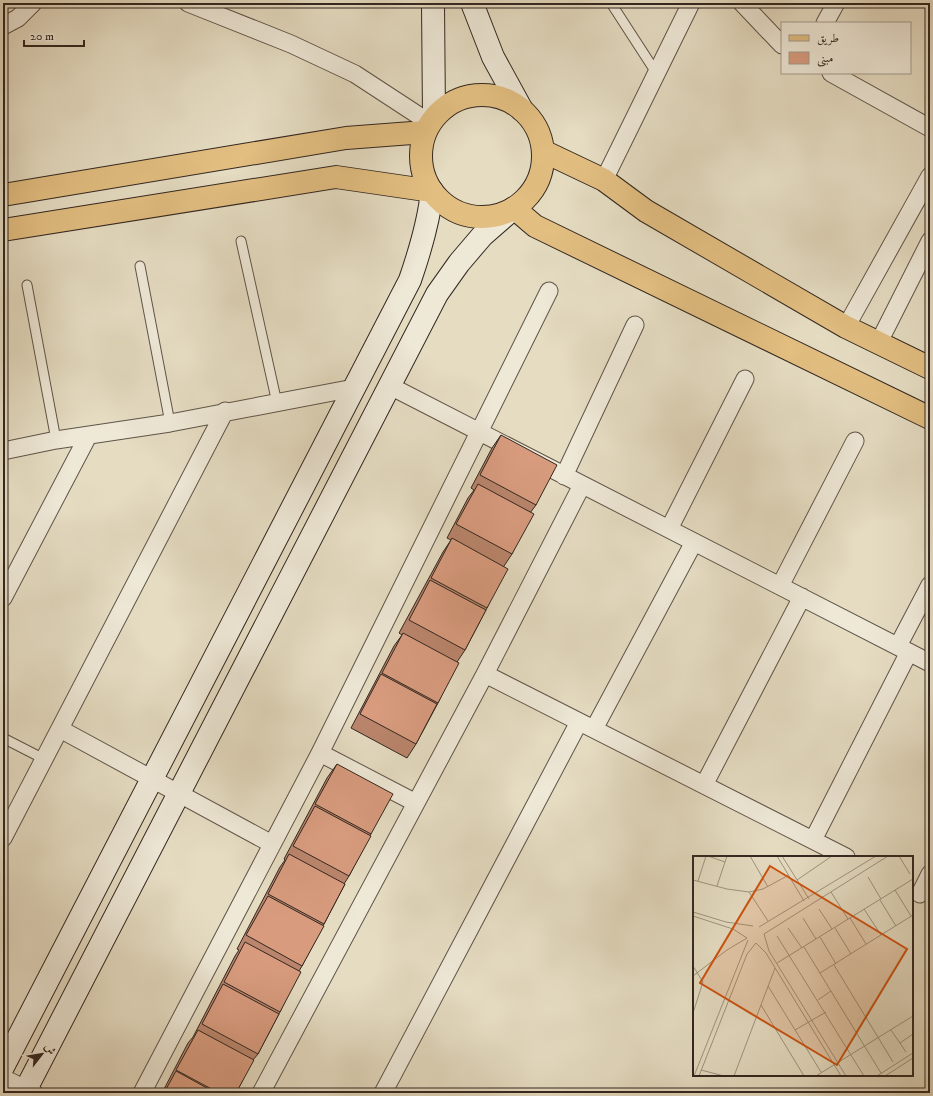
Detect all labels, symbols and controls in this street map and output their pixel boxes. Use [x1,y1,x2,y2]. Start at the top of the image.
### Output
scale bar [24,22,84,48]
legend [781,22,911,74]
text: 20 m [30,29,54,44]
text: طريق [817,31,839,46]
text: مبنى [817,51,833,67]
inset map [693,856,913,1076]
north arrow [22,1034,62,1074]
text: ش [41,1041,59,1058]

